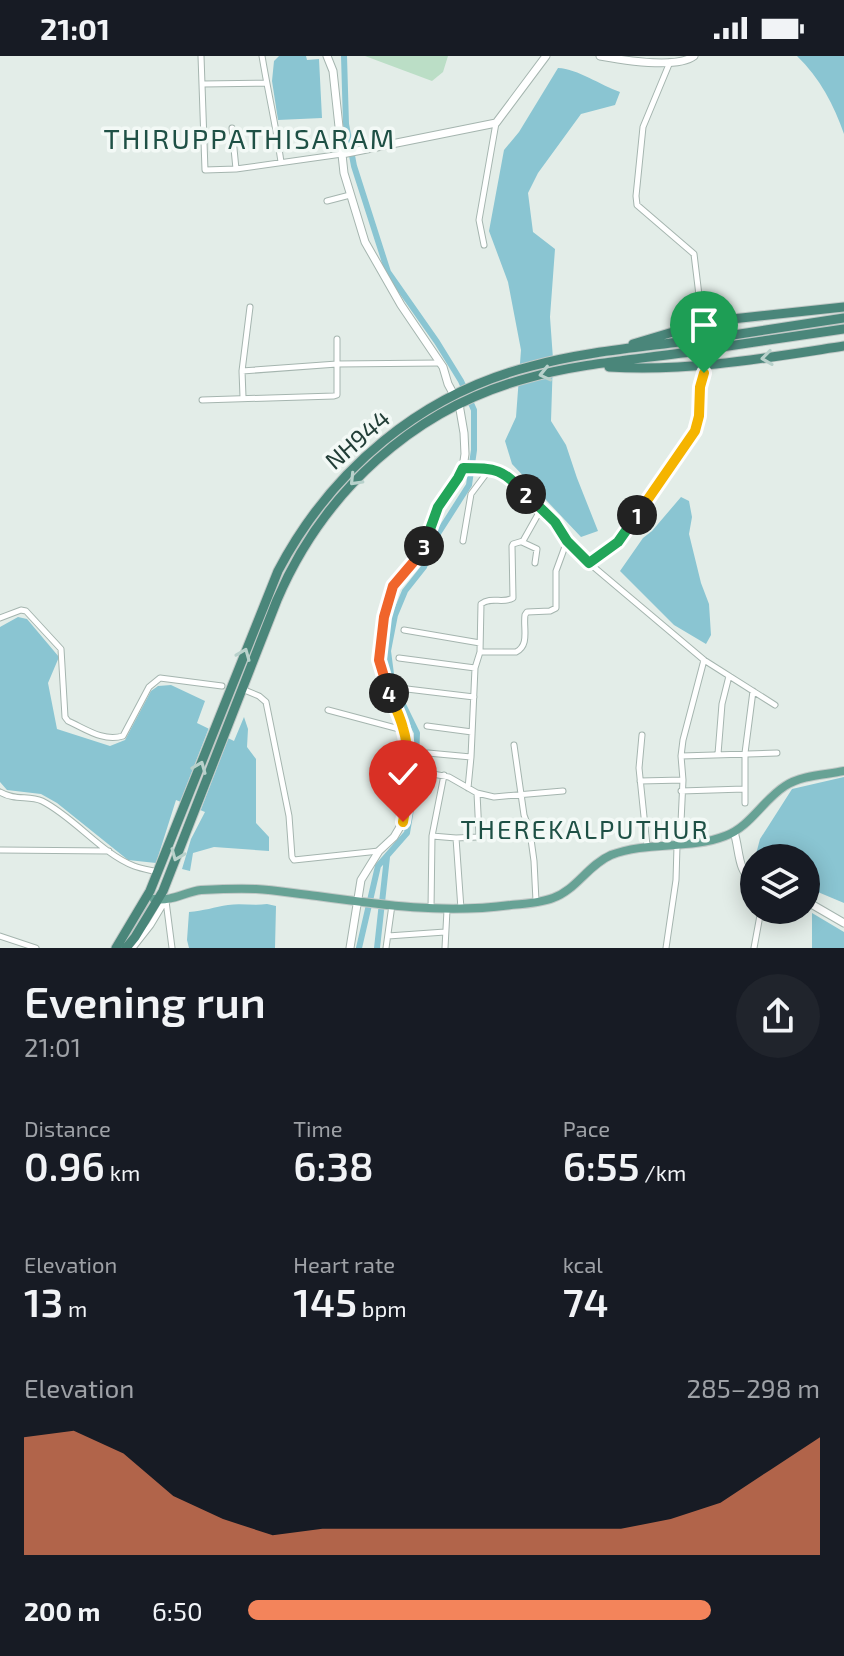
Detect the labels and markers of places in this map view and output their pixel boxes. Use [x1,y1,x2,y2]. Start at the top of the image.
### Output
pin [670,291,738,373]
pin: 2 [506,474,546,514]
pin: 1 [617,495,657,535]
pin: 3 [404,526,444,566]
pin: 4 [369,673,409,713]
pin [369,740,437,822]

